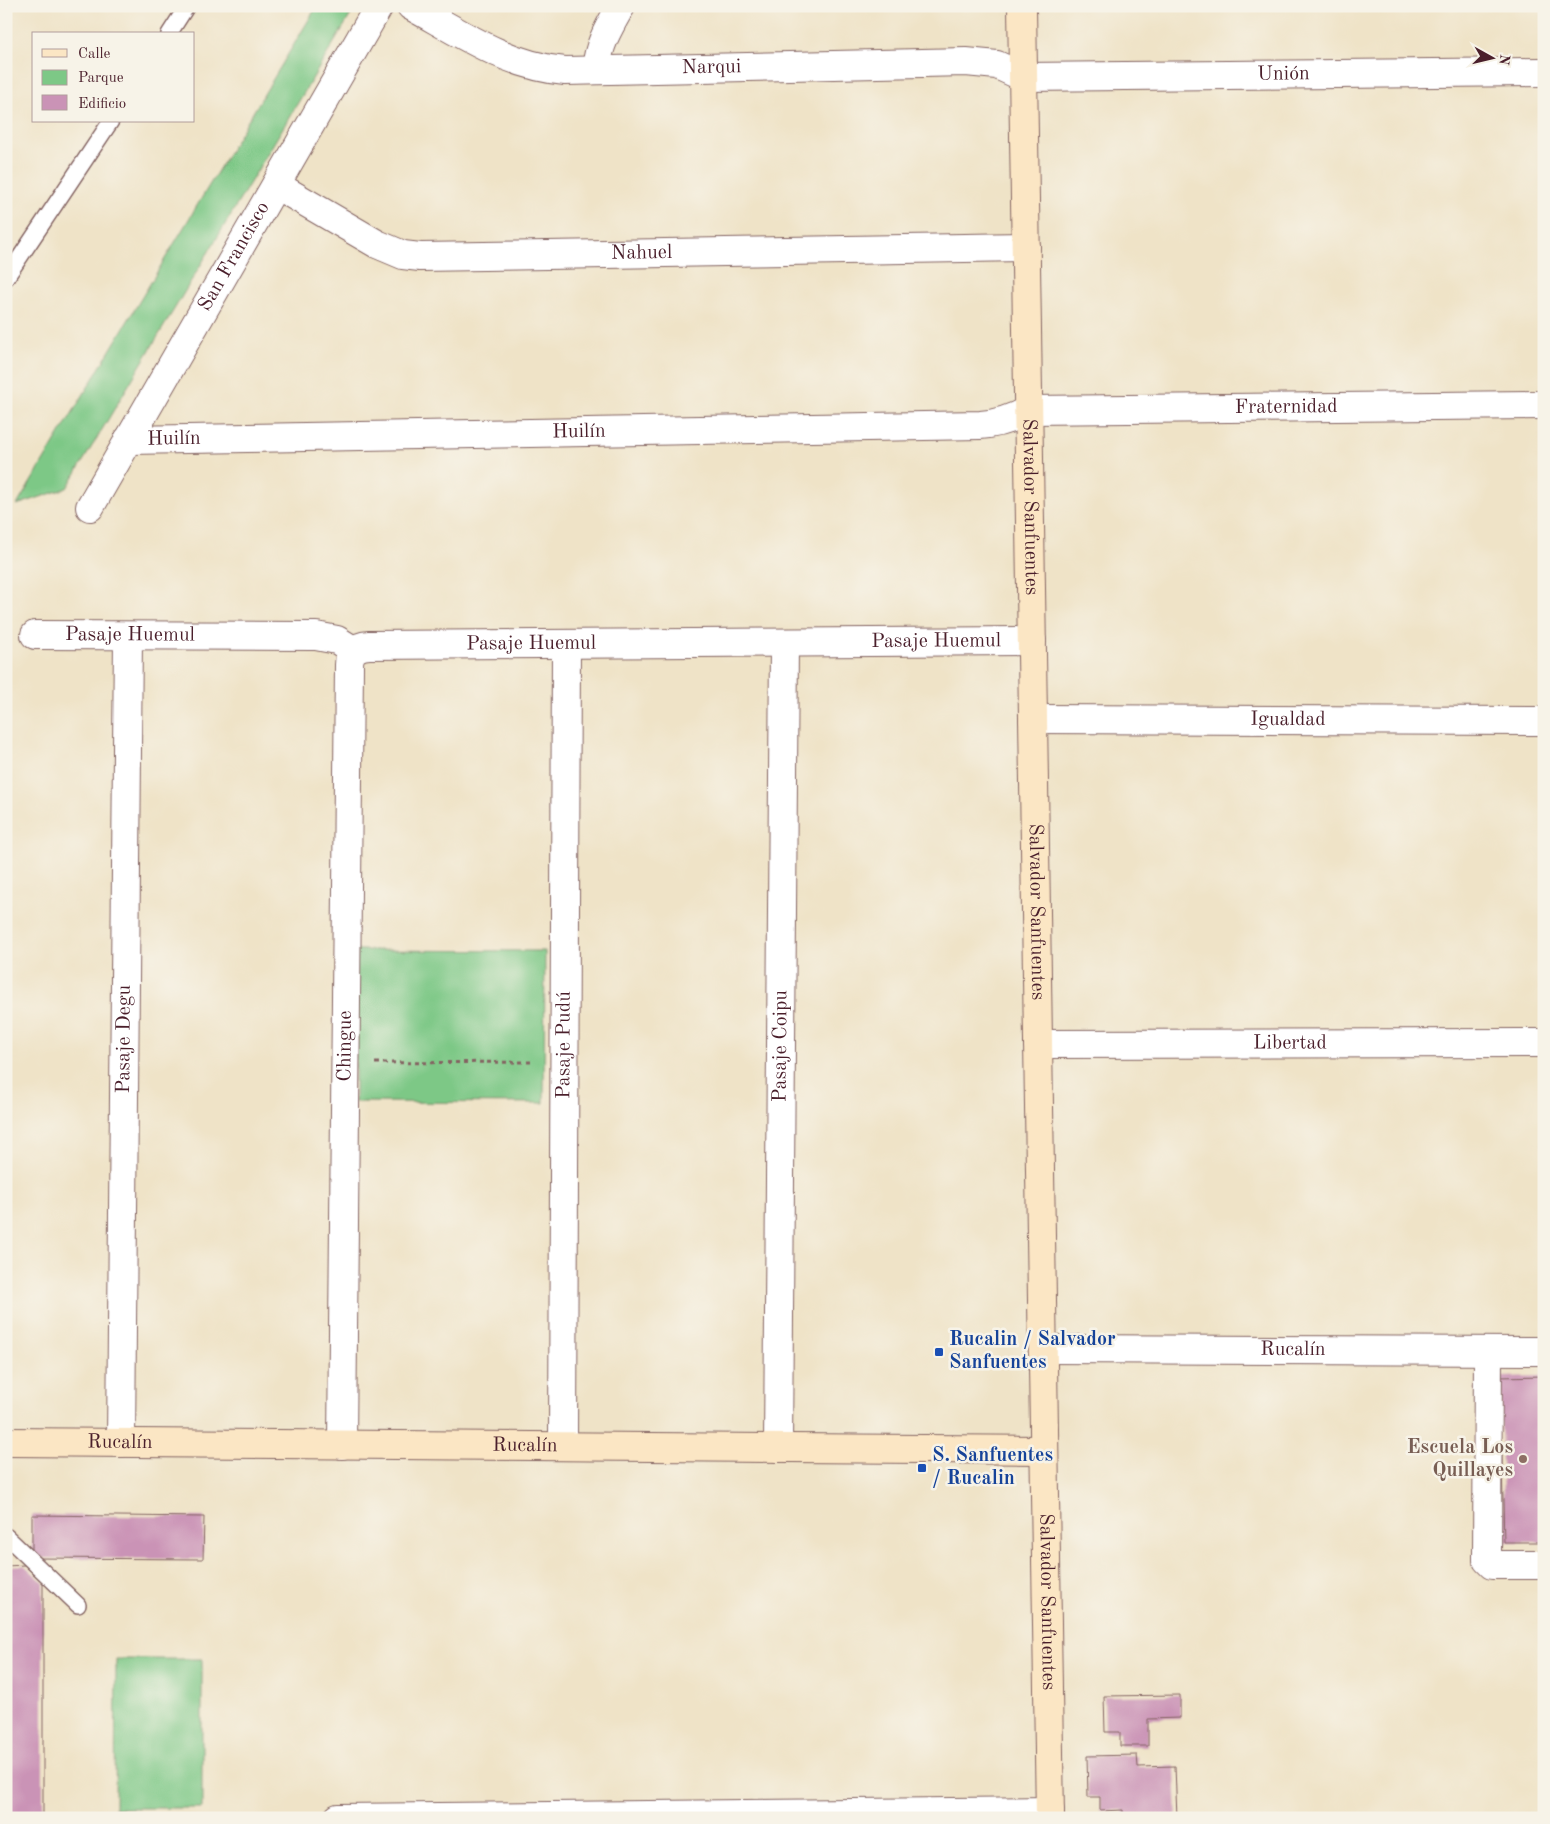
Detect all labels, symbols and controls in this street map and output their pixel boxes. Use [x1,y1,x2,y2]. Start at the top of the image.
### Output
legend [32,32,195,122]
north arrow [1468,32,1518,82]
text: Calle [78,47,111,62]
text: N [1496,53,1512,66]
street label: Narqui [681,57,741,78]
street label: Unión [1257,64,1310,85]
text: Parque [78,71,124,86]
text: Edificio [78,97,126,112]
street label: San Francisco [195,199,274,315]
street label: Nahuel [611,243,673,264]
street label: Fraternidad [1234,397,1338,418]
street label: Salvador Sanfuentes [1018,418,1041,596]
street label: Huilín [552,422,606,443]
street label: Huilín [147,429,201,450]
street label: Pasaje Huemul [65,625,195,646]
street label: Pasaje Huemul [871,631,1001,652]
street label: Pasaje Huemul [466,634,596,654]
street label: Igualdad [1250,710,1326,730]
street label: Salvador Sanfuentes [1025,823,1047,1001]
street label: Pasaje Degu [114,984,135,1093]
street label: Pasaje Coipu [771,990,791,1102]
street label: Pasaje Pudú [554,991,575,1099]
street label: Chingue [335,1010,356,1082]
street label: Libertad [1253,1033,1327,1054]
place label: Rucalin / Salvador Sanfuentes [949,1330,1116,1373]
street label: Rucalín [1260,1340,1326,1360]
marker: Rucalin / Salvador Sanfuentes [933,1346,945,1358]
street label: Rucalín [87,1433,153,1453]
street label: Rucalín [492,1436,558,1456]
place label: Escuela Los Quillayes [1407,1438,1513,1481]
place label: S. Sanfuentes / Rucalin [932,1446,1053,1489]
marker: Escuela Los Quillayes [1517,1453,1529,1465]
marker: S. Sanfuentes / Rucalin [916,1462,928,1474]
street label: Salvador Sanfuentes [1035,1513,1058,1690]

